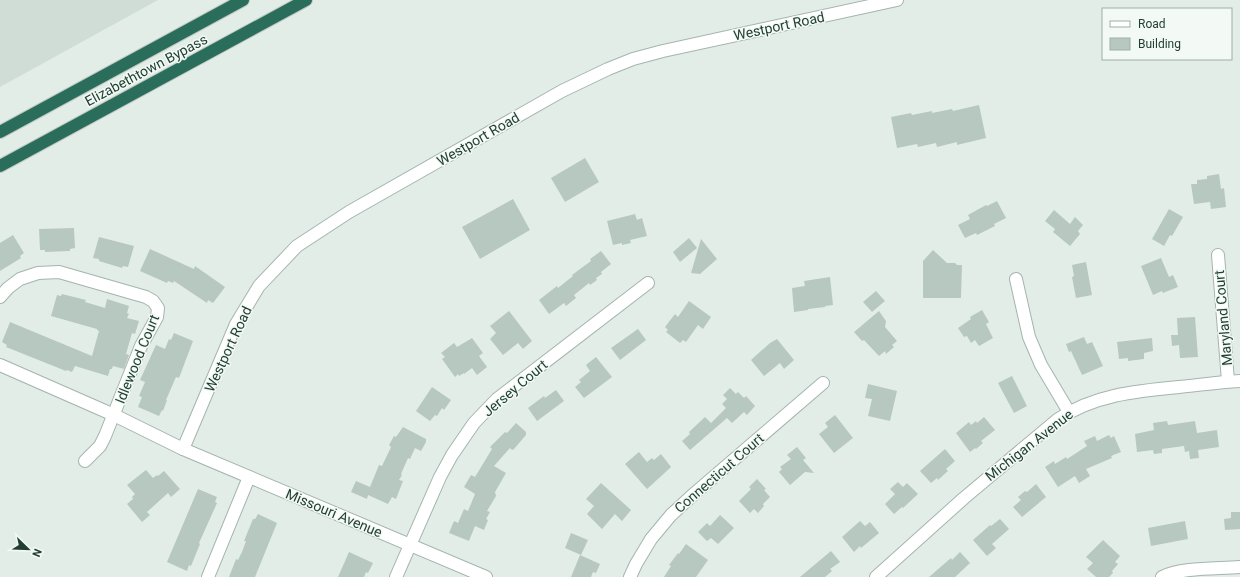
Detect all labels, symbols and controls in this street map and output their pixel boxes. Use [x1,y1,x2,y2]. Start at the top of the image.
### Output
legend [1102,8,1232,60]
street label: Westport Road [732,9,826,43]
text: Road [1138,17,1166,31]
street label: Elizabethtown Bypass [82,31,210,109]
text: Building [1138,37,1181,51]
street label: Westport Road [434,109,522,169]
street label: Maryland Court [1211,269,1235,366]
street label: Westport Road [201,304,255,394]
street label: Idlewood Court [112,312,162,406]
street label: Jersey Court [480,356,551,420]
street label: Michigan Avenue [982,406,1076,484]
street label: Connecticut Court [671,430,767,516]
street label: Missouri Avenue [283,485,385,541]
north arrow [8,529,48,569]
text: N [29,547,44,559]

